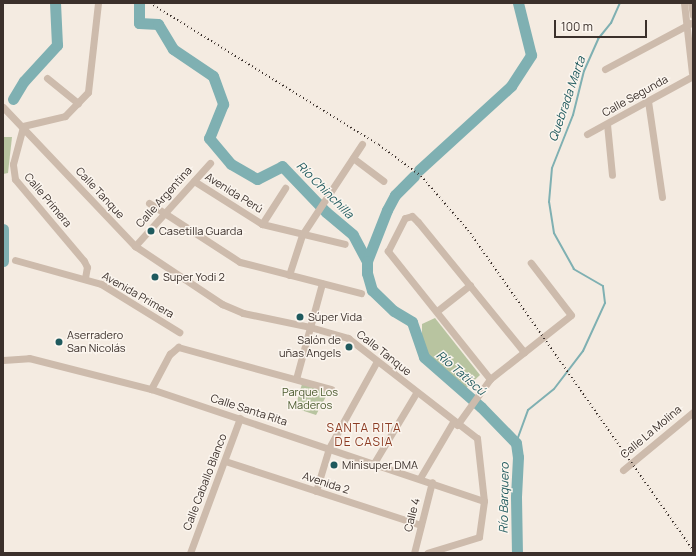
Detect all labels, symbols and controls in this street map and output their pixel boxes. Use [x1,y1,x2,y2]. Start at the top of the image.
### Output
scale bar [556,12,649,38]
text: 100 m [561,18,593,35]
water label: Quebrada Marta [546,54,588,144]
street label: Calle Segunda [600,73,670,119]
water label: Río Chinchilla [294,159,356,221]
street label: Calle Tanque [73,164,127,222]
street label: Calle Argentina [133,164,195,230]
street label: Calle Primera [22,170,74,230]
street label: Avenida Perú [203,170,265,216]
place label: Casetilla Guarda [159,224,242,238]
marker: Casetilla Guarda [146,226,156,236]
street label: Avenida Primera [100,269,176,321]
place label: Super Yodi 2 [163,270,225,284]
marker: Super Yodi 2 [150,272,160,282]
place label: Súper Vida [308,310,362,324]
marker: Súper Vida [295,312,305,322]
street label: Calle Tanque [354,328,414,378]
place label: Aserradero San Nicolás [67,329,126,355]
place label: Salón de uñas Angels [279,334,341,360]
marker: Aserradero San Nicolás [54,337,64,347]
marker: Salón de uñas Angels [344,342,354,352]
water label: Río Tatiscú [433,348,489,398]
park label: Parque Los Maderos [282,386,338,412]
street label: Calle Santa Rita [209,391,289,429]
street label: Calle La Molina [618,403,684,461]
district label: SANTA RITA DE CASIA [326,421,402,449]
street label: Calle Caballo Blanco [180,432,230,532]
place label: Minisuper DMA [342,458,418,472]
marker: Minisuper DMA [329,460,339,470]
water label: Río Barquero [496,462,512,534]
street label: Avenida 2 [301,469,351,497]
street label: Calle 4 [401,497,423,533]

